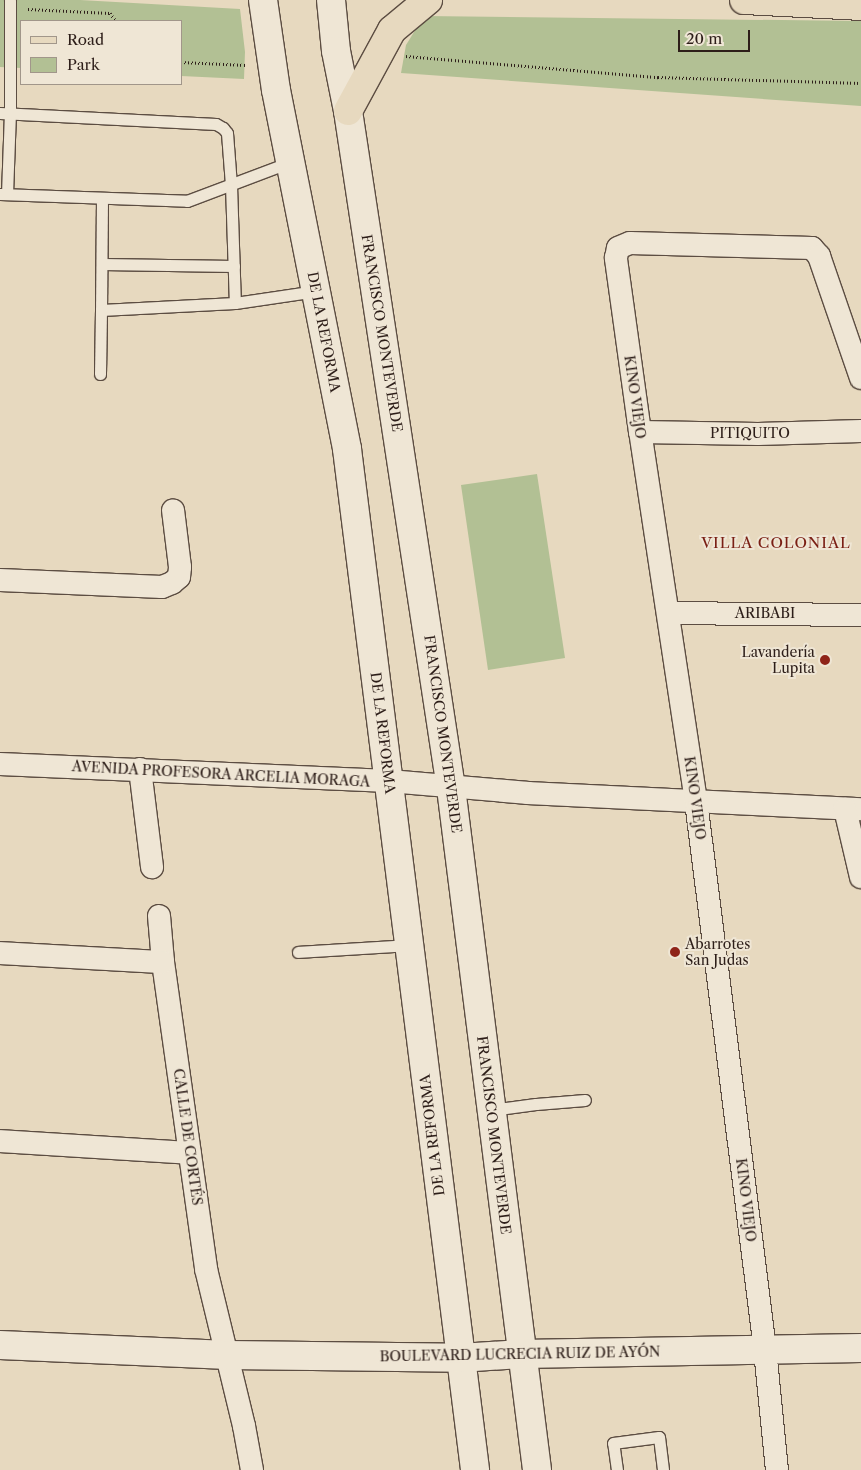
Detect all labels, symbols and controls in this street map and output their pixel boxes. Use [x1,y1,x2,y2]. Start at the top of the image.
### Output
legend [20,20,182,85]
scale bar [681,20,754,52]
text: 20 m [686,29,722,48]
text: Road [67,30,104,49]
text: Park [67,55,100,74]
street label: FRANCISCO MONTEVERDE [358,233,406,433]
street label: DE LA REFORMA [304,270,344,394]
street label: KINO VIEJO [621,354,649,440]
street label: PITIQUITO [710,425,790,441]
district label: VILLA COLONIAL [699,534,853,552]
street label: ARIBABI [735,605,795,621]
street label: FRANCISCO MONTEVERDE [421,634,465,834]
place label: Lavandería Lupita [742,644,815,676]
marker: Lavandería Lupita [819,654,831,666]
street label: DE LA REFORMA [367,671,399,795]
street label: KINO VIEJO [681,755,709,841]
street label: AVENIDA PROFESORA ARCELIA MORAGA [70,758,372,790]
place label: Abarrotes San Judas [685,936,750,969]
marker: Abarrotes San Judas [669,946,681,958]
street label: FRANCISCO MONTEVERDE [473,1035,515,1235]
street label: CALLE DE CORTÉS [170,1067,206,1207]
street label: DE LA REFORMA [416,1073,448,1197]
street label: KINO VIEJO [733,1157,759,1243]
street label: BOULEVARD LUCRECIA RUIZ DE AYÓN [379,1343,661,1365]

